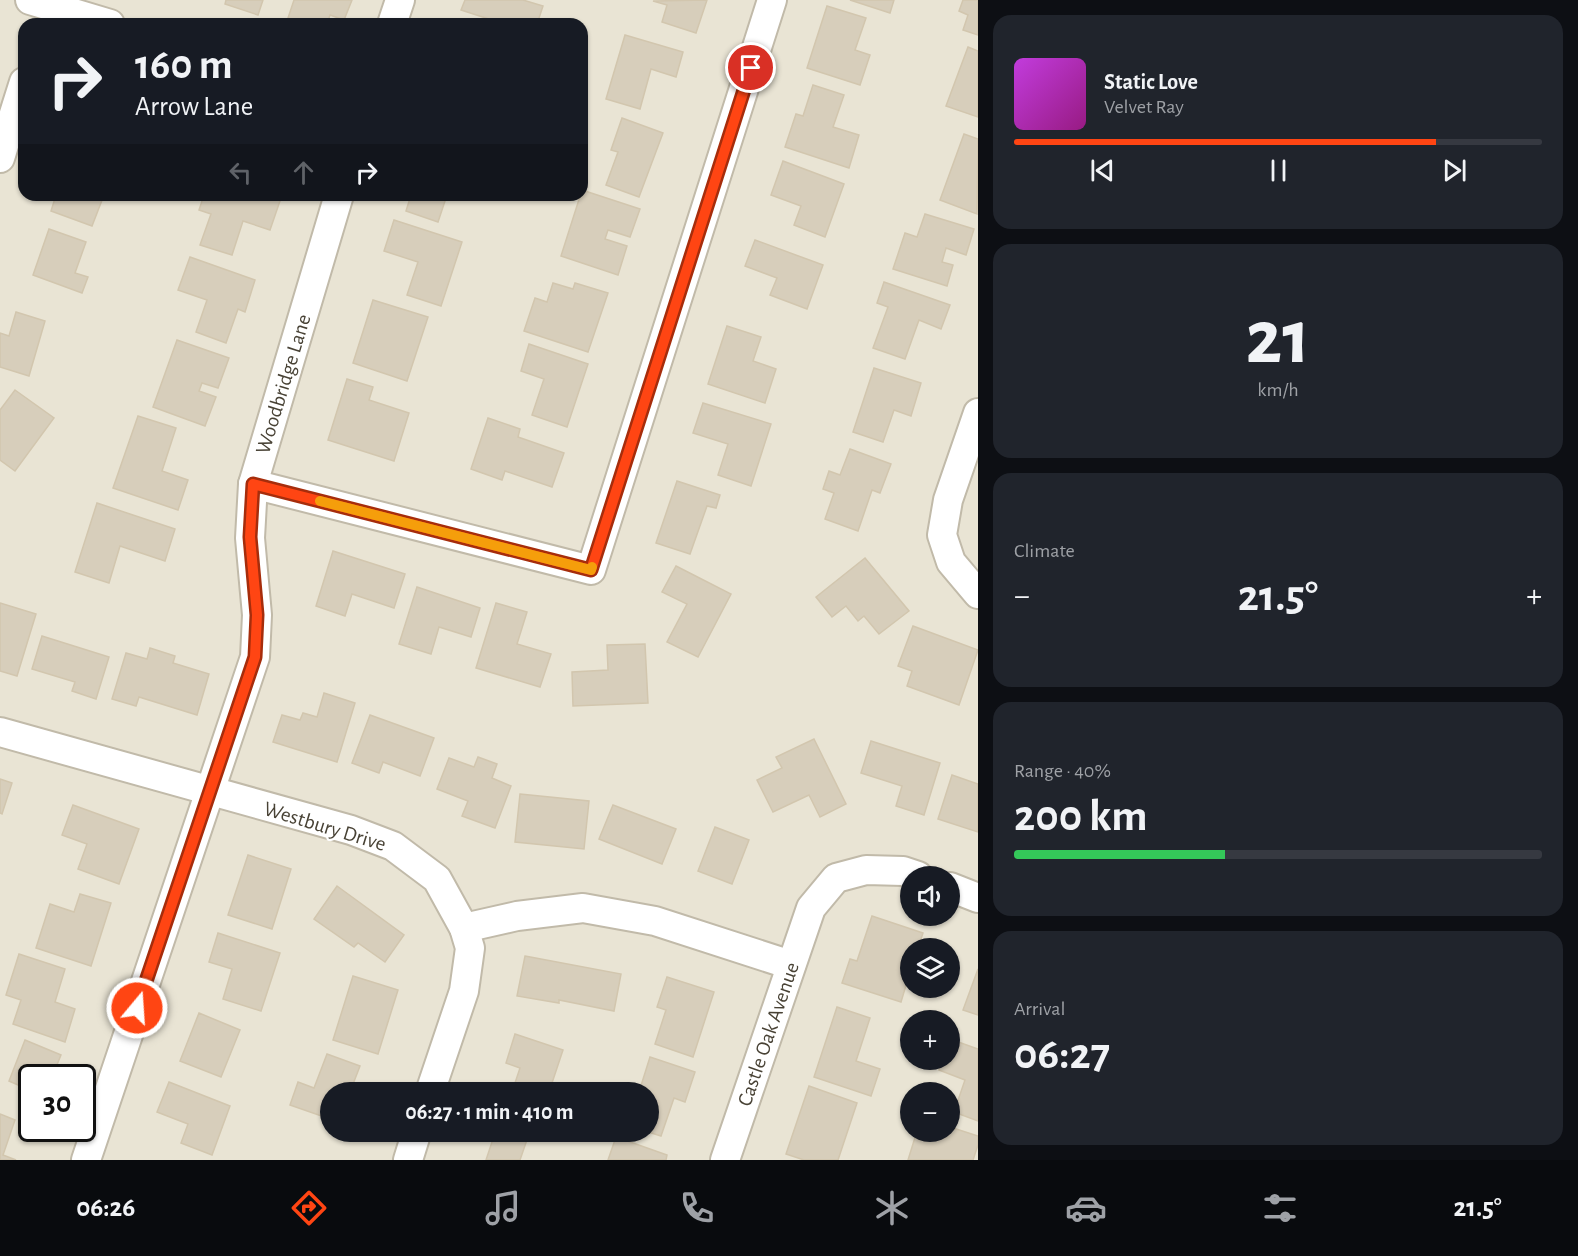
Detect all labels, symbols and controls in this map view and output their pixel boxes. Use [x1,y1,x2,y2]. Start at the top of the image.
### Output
icon: right [36,42,114,120]
pin [725,42,776,93]
text: 160 m [135,44,233,86]
icon: arrive [734,51,767,84]
text: Static Love [1104,71,1198,93]
text: Arrow Lane [135,93,253,120]
text: Velvet Ray [1104,97,1184,117]
icon: previous [1086,154,1119,187]
icon: pause [1262,154,1295,187]
icon: next [1438,154,1471,187]
icon: left [224,156,257,189]
icon: ahead [287,156,320,189]
icon: right [350,156,383,189]
text: 21 [1246,300,1310,378]
street label: Woodbridge Lane [252,312,315,456]
text: km/h [1257,380,1299,400]
text: Climate [1014,541,1075,561]
text: 21.5° [1238,574,1318,619]
text: − [1014,580,1030,613]
text: + [1526,580,1542,613]
text: Range · 40% [1014,761,1111,781]
text: 200 km [1014,794,1147,839]
street label: Westbury Drive [261,798,388,855]
map controls [900,866,960,1142]
button: sound [900,866,960,926]
button: layers [900,938,960,998]
street label: Castle Oak Avenue [734,959,803,1109]
position arrow [105,976,169,1040]
text: Arrival [1014,999,1065,1019]
button: + [900,1010,960,1070]
text: 06:27 [1014,1032,1110,1077]
speed limit sign: 30 [18,1064,96,1142]
button: − [900,1082,960,1142]
text: 06:27 · 1 min · 410 m [405,1101,574,1123]
icon: directions [288,1187,330,1229]
icon: music [482,1187,524,1229]
icon: phone [676,1187,718,1229]
icon: climate [871,1187,913,1229]
icon: car [1065,1187,1107,1229]
icon: filters [1259,1187,1301,1229]
text: 06:26 [76,1194,135,1221]
text: 21.5° [1454,1194,1502,1221]

